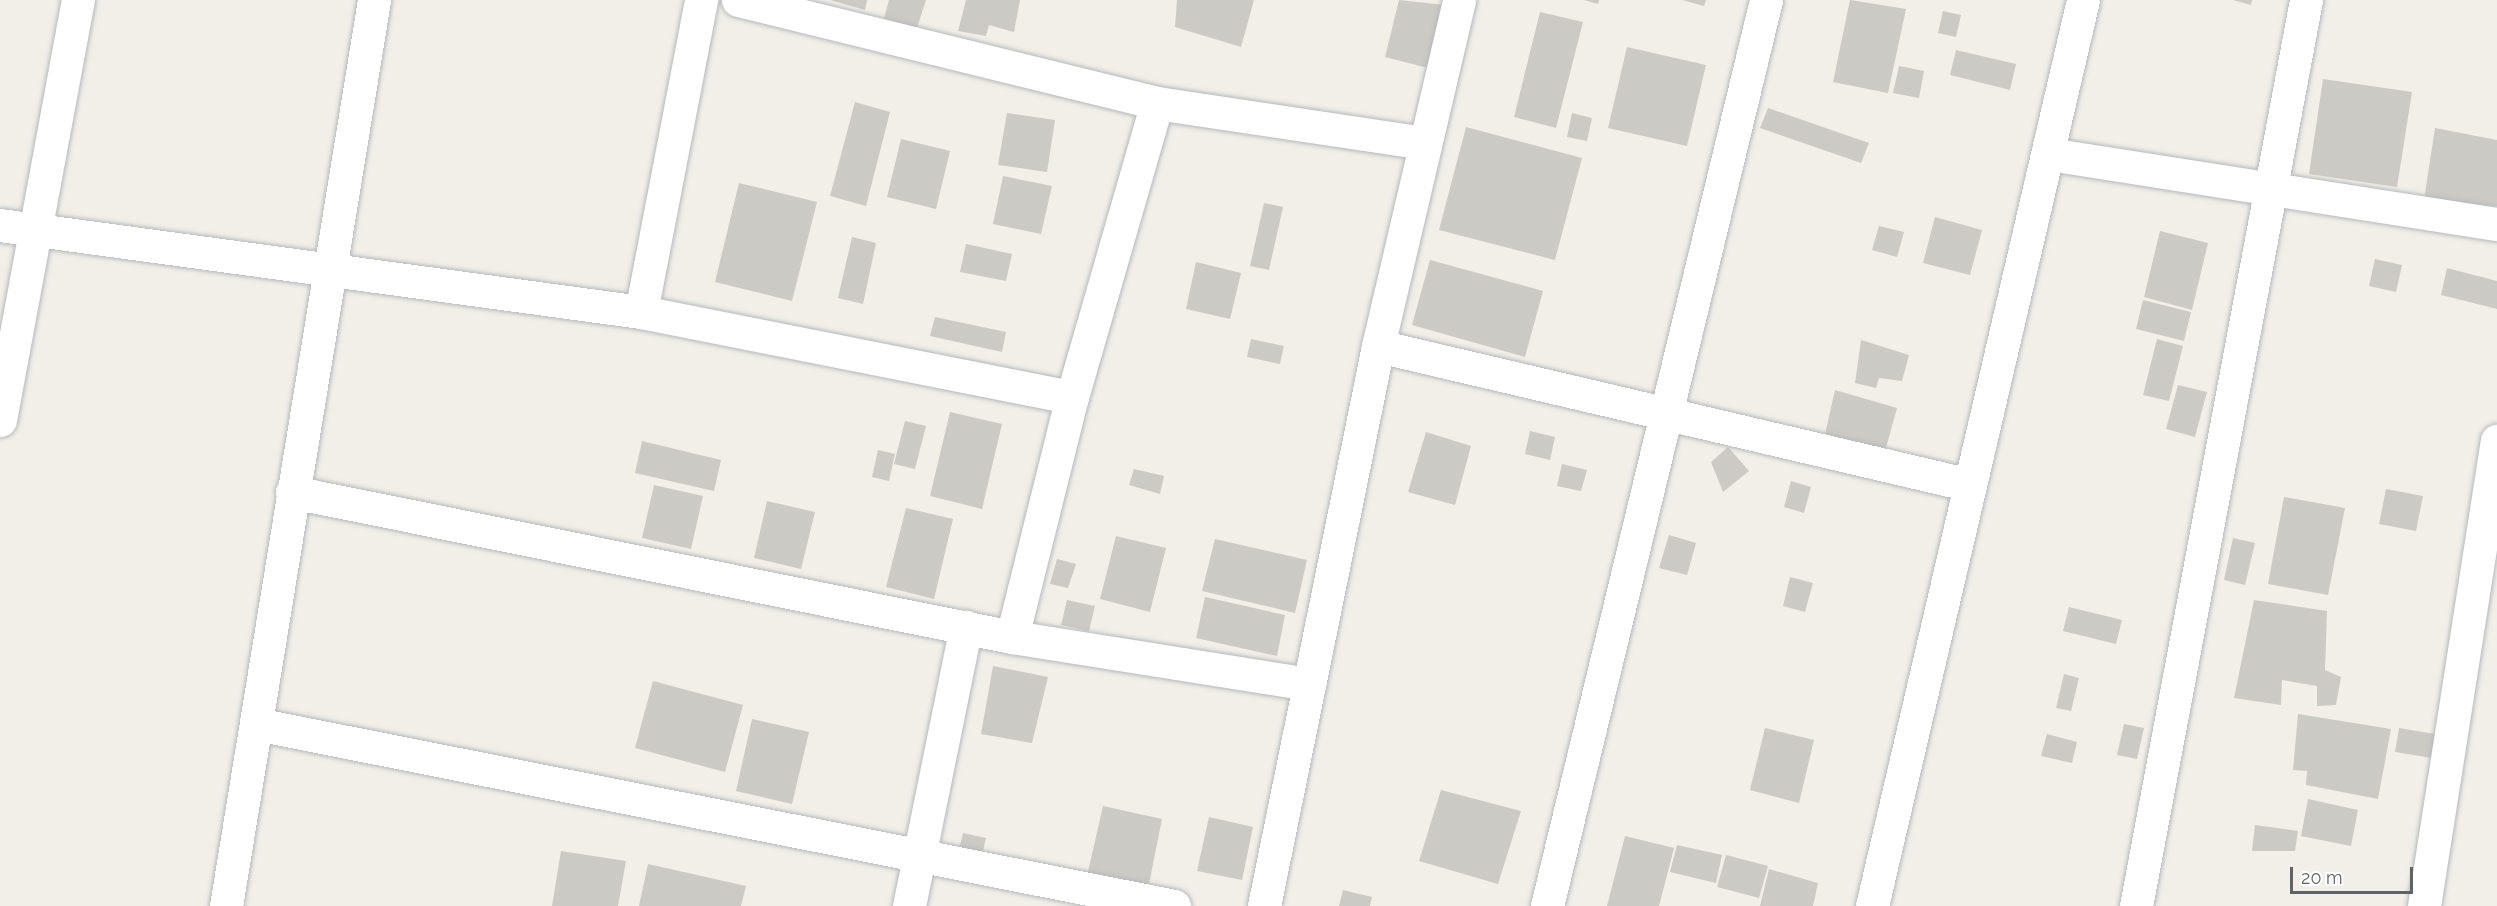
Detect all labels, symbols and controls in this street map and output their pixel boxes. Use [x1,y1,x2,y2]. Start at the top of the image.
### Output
scale bar [2293,855,2416,893]
text: 20 m [2301,867,2343,888]

